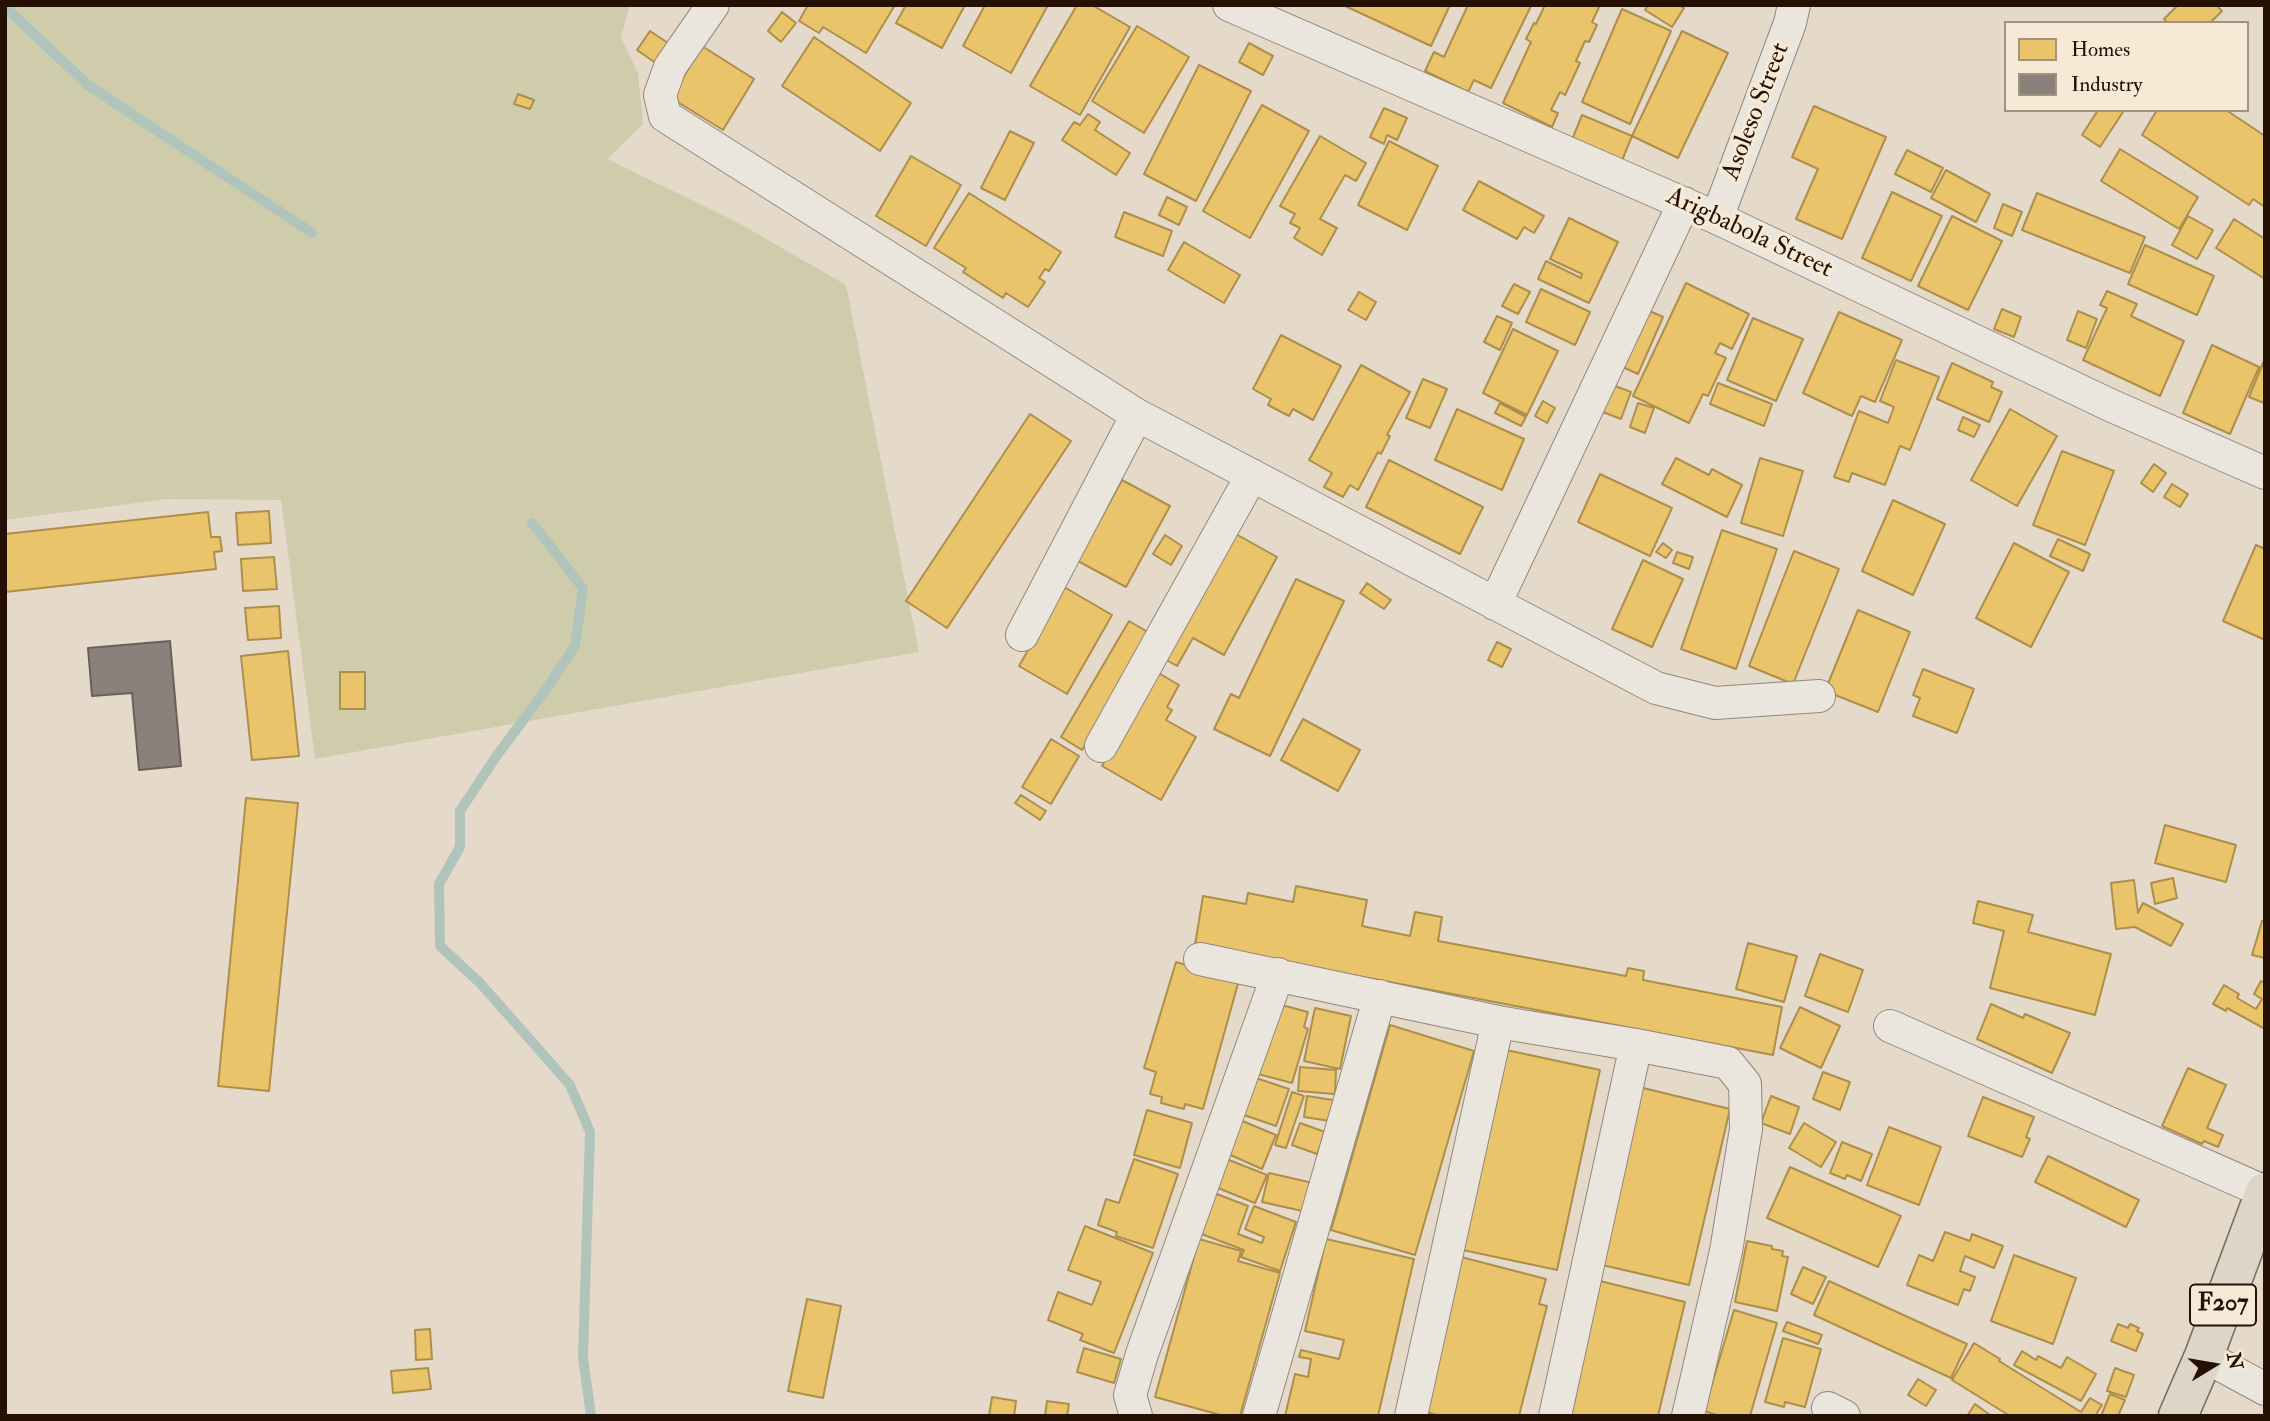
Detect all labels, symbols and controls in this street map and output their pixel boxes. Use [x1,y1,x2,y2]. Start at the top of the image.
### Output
legend [2004,21,2249,112]
text: Homes [2071,36,2130,63]
street label: Asoleso Street [1716,39,1798,185]
text: Industry [2071,71,2143,98]
street label: Arigbabola Street [1661,182,1837,286]
road number: F207 [2190,1284,2256,1325]
north arrow [2179,1330,2249,1400]
text: N [2221,1350,2248,1372]

